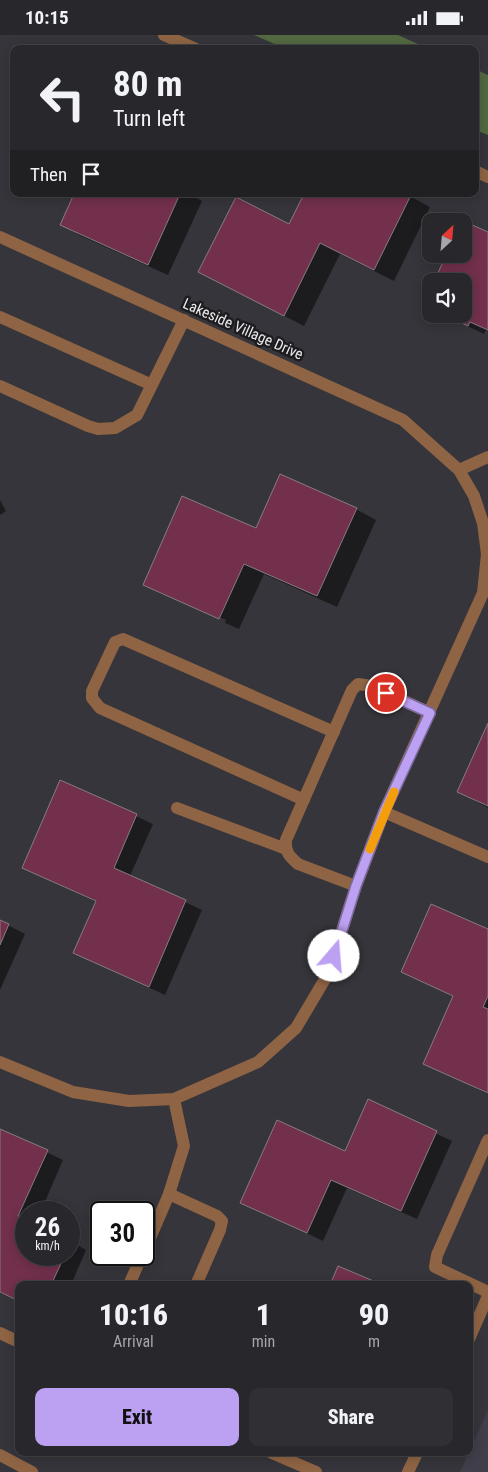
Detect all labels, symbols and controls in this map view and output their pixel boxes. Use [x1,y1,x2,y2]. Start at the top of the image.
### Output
text: 10:15 [25,6,69,29]
text: 80 m [113,64,182,105]
icon: left [30,65,95,130]
text: Turn left [113,106,185,131]
icon: arrive [77,160,105,188]
text: Then [30,163,67,186]
north arrow [422,213,472,263]
map controls [422,213,472,323]
button: sound [422,273,472,323]
street label: Lakeside Village Drive [180,294,306,364]
pin [365,672,407,714]
icon: arrive [372,679,400,707]
position arrow [307,929,359,981]
speed limit sign: 30 [90,1201,155,1266]
text: 26 [35,1213,60,1242]
text: km/h [35,1239,60,1253]
text: 10:16 [99,1297,168,1332]
text: 1 [256,1297,271,1332]
text: 90 [359,1297,389,1332]
text: Arrival [113,1332,154,1351]
text: min [252,1332,275,1351]
text: m [368,1332,380,1351]
button: Exit [35,1388,239,1446]
button: Share [249,1388,453,1446]

